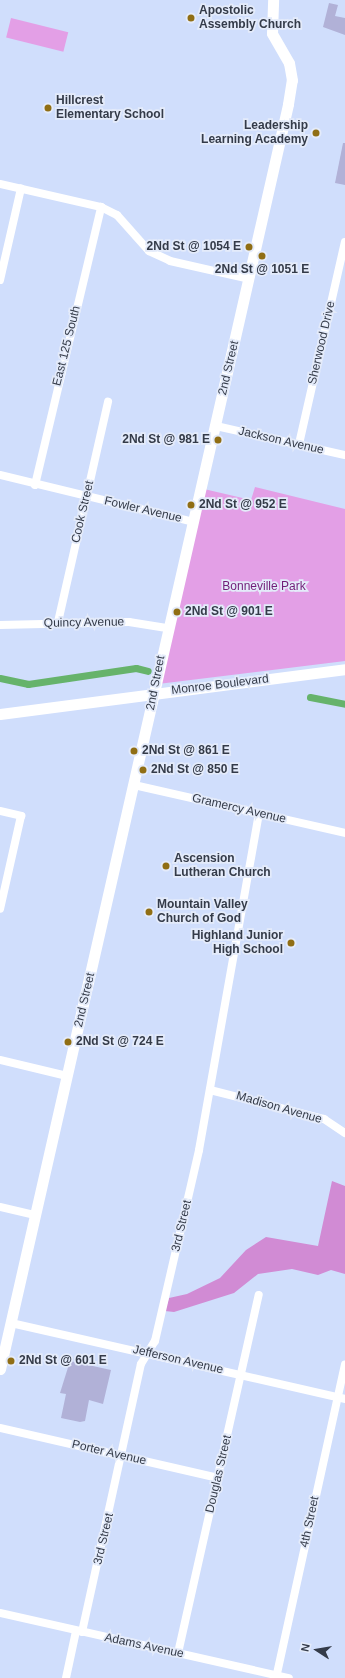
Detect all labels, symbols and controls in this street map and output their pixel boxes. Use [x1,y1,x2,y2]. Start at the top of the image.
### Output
place label: Apostolic Assembly Church [199,4,301,32]
marker: Apostolic Assembly Church [186,13,196,23]
place label: Hillcrest Elementary School [56,94,164,122]
marker: Hillcrest Elementary School [43,103,53,113]
place label: Leadership Learning Academy [201,119,308,147]
marker: Leadership Learning Academy [311,128,321,138]
place label: 2Nd St @ 1054 E [147,240,241,254]
marker: 2Nd St @ 1054 E [244,242,254,252]
marker: 2Nd St @ 1051 E [257,251,267,261]
place label: 2Nd St @ 1051 E [215,263,309,277]
street label: Sherwood Drive [305,300,339,386]
street label: East 125 South [50,304,84,388]
street label: 2nd Street [216,339,242,397]
street label: Jackson Avenue [237,424,325,458]
place label: 2Nd St @ 981 E [122,433,210,447]
marker: 2Nd St @ 981 E [213,435,223,445]
street label: Cook Street [69,480,97,544]
street label: Fowler Avenue [102,494,184,526]
place label: 2Nd St @ 952 E [199,498,287,512]
marker: 2Nd St @ 952 E [186,500,196,510]
park label: Bonneville Park [222,580,306,594]
place label: 2Nd St @ 901 E [185,605,273,619]
marker: 2Nd St @ 901 E [172,607,182,617]
street label: Quincy Avenue [43,615,125,631]
street label: 2nd Street [144,654,168,712]
street label: Monroe Boulevard [170,672,270,698]
place label: 2Nd St @ 861 E [142,744,230,758]
marker: 2Nd St @ 861 E [129,746,139,756]
place label: 2Nd St @ 850 E [151,763,239,777]
marker: 2Nd St @ 850 E [138,765,148,775]
street label: Gramercy Avenue [190,791,288,827]
place label: Ascension Lutheran Church [174,852,271,880]
marker: Ascension Lutheran Church [161,861,171,871]
place label: Mountain Valley Church of God [157,898,248,926]
marker: Mountain Valley Church of God [144,907,154,917]
place label: Highland Junior High School [192,929,283,957]
marker: Highland Junior High School [286,938,296,948]
street label: 2nd Street [72,971,98,1029]
place label: 2Nd St @ 724 E [76,1035,164,1049]
marker: 2Nd St @ 724 E [63,1037,73,1047]
street label: Madison Avenue [234,1089,324,1127]
street label: 3rd Street [169,1199,195,1253]
street label: Jefferson Avenue [131,1343,225,1377]
place label: 2Nd St @ 601 E [19,1354,107,1368]
marker: 2Nd St @ 601 E [6,1356,16,1366]
street label: Douglas Street [203,1434,235,1514]
street label: Porter Avenue [70,1437,148,1469]
street label: 4th Street [298,1495,322,1549]
street label: 3rd Street [91,1512,117,1566]
north arrow [297,1630,337,1670]
street label: Adams Avenue [103,1631,185,1661]
text: N [299,1642,312,1653]

